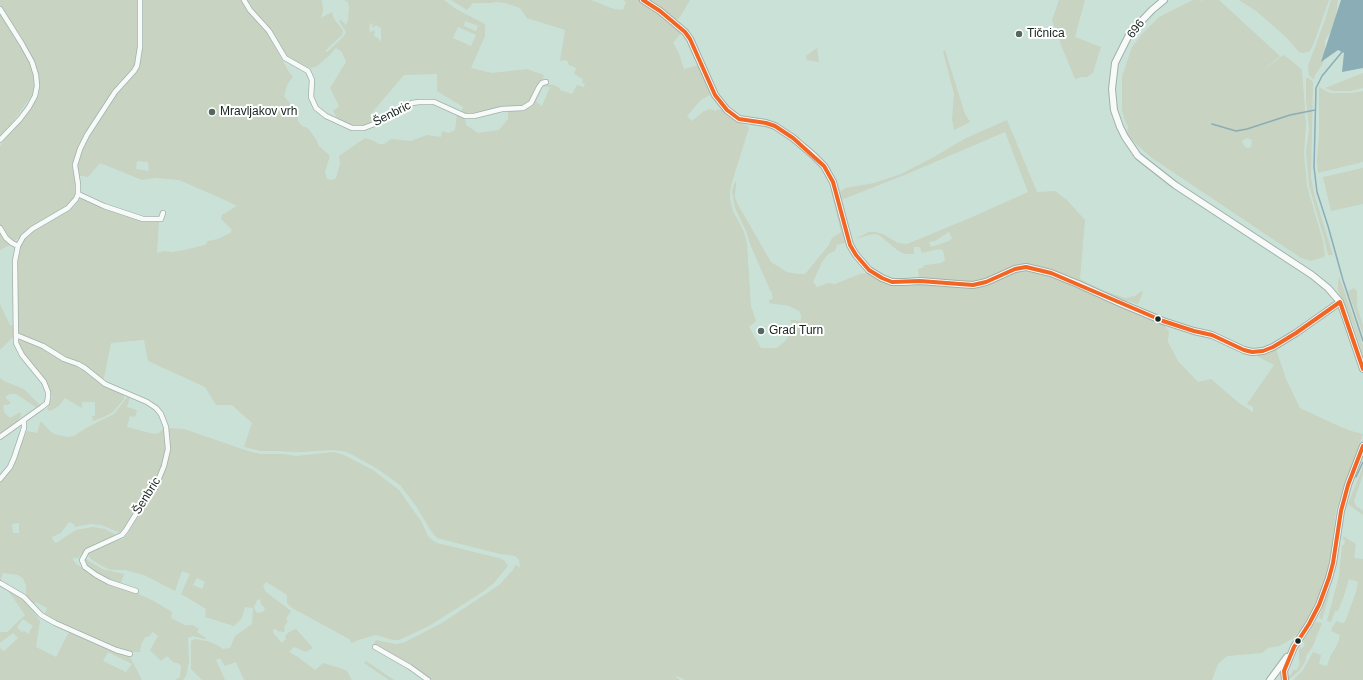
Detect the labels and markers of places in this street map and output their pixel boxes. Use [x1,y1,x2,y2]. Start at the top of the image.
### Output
place label: Tičnica [1027,27,1065,41]
marker: Tičnica [1014,29,1024,39]
place label: Mravljakov vrh [220,105,297,119]
marker: Mravljakov vrh [207,107,217,117]
unlabelled marker [1153,314,1163,324]
place label: Grad Turn [769,324,823,338]
marker: Grad Turn [756,326,766,336]
unlabelled marker [1293,636,1303,646]

